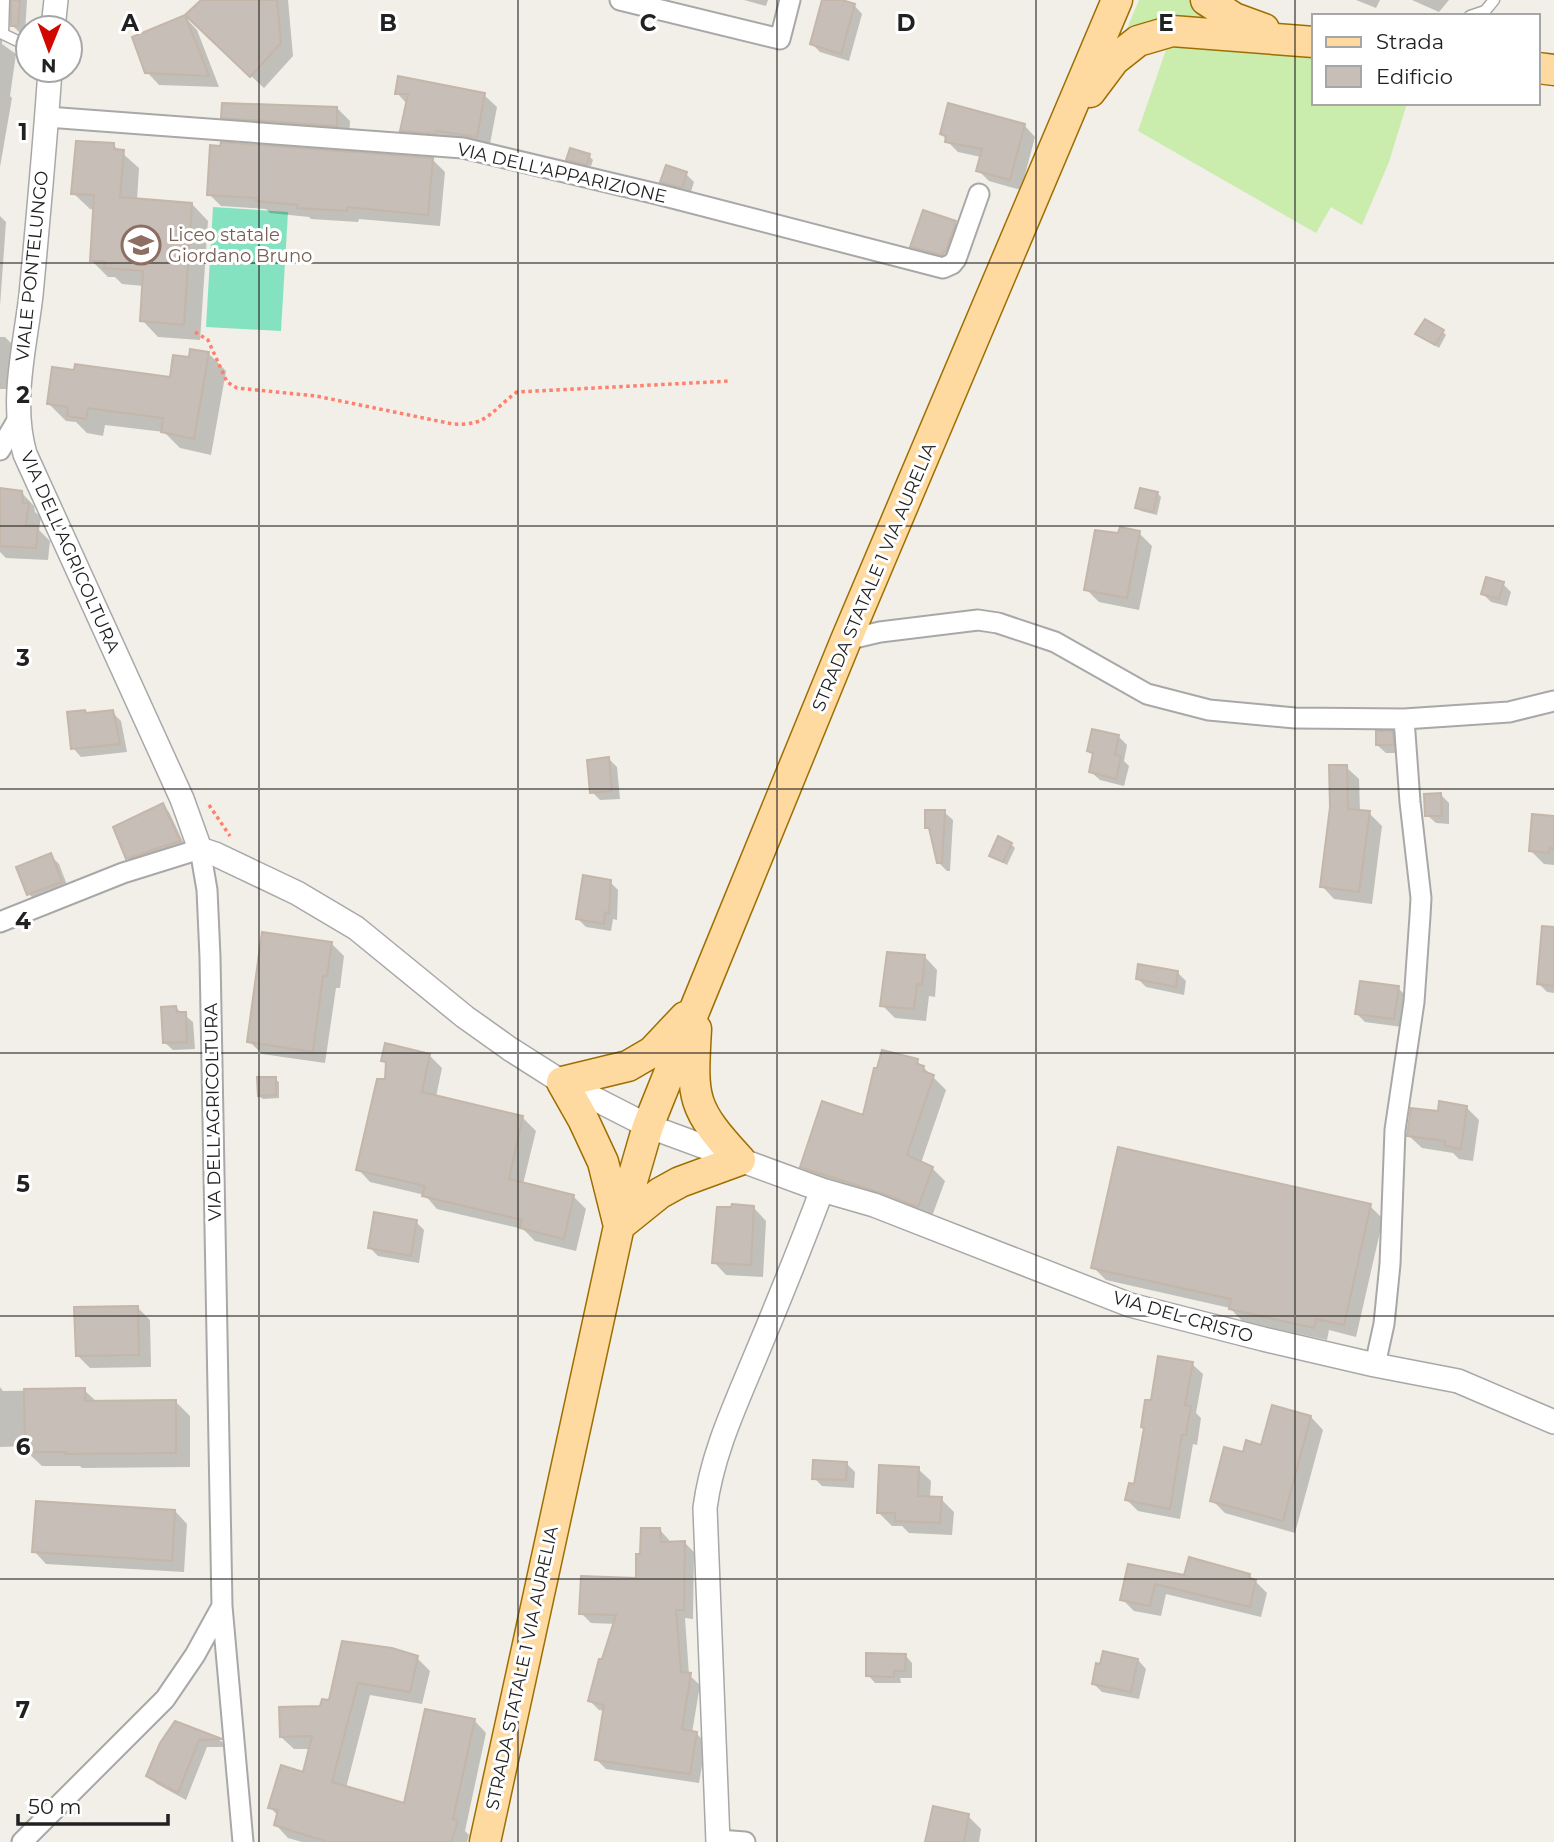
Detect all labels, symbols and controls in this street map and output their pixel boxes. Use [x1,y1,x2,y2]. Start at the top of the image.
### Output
text: A [120,9,139,37]
text: B [379,9,397,37]
text: C [640,9,657,37]
text: D [897,9,916,37]
text: E [1158,9,1174,37]
north arrow [14,14,84,84]
legend [1312,14,1540,105]
text: Strada [1376,29,1444,54]
text: N [41,54,57,77]
text: Edificio [1376,64,1453,89]
text: 1 [18,118,28,146]
street label: VIA DELL'APPARIZIONE [455,138,669,208]
street label: VIALE PONTELUNGO [11,170,53,362]
school or university icon: Liceo statale Giordano Bruno [120,224,162,266]
place label: Liceo statale Giordano Bruno [168,224,312,267]
text: 2 [16,381,30,409]
street label: STRADA STATALE 1 VIA AURELIA [807,439,941,715]
street label: VIA DELL'AGRICOLTURA [16,448,124,656]
text: 3 [15,644,30,672]
text: 4 [15,907,31,935]
street label: VIA DELL'AGRICOLTURA [200,1003,226,1221]
text: 5 [16,1170,30,1198]
street label: VIA DEL CRISTO [1110,1286,1256,1348]
text: 6 [16,1433,31,1461]
street label: STRADA STATALE 1 VIA AURELIA [481,1524,563,1812]
text: 7 [16,1696,30,1724]
scale bar [18,1783,168,1827]
text: 50 m [28,1794,82,1819]

